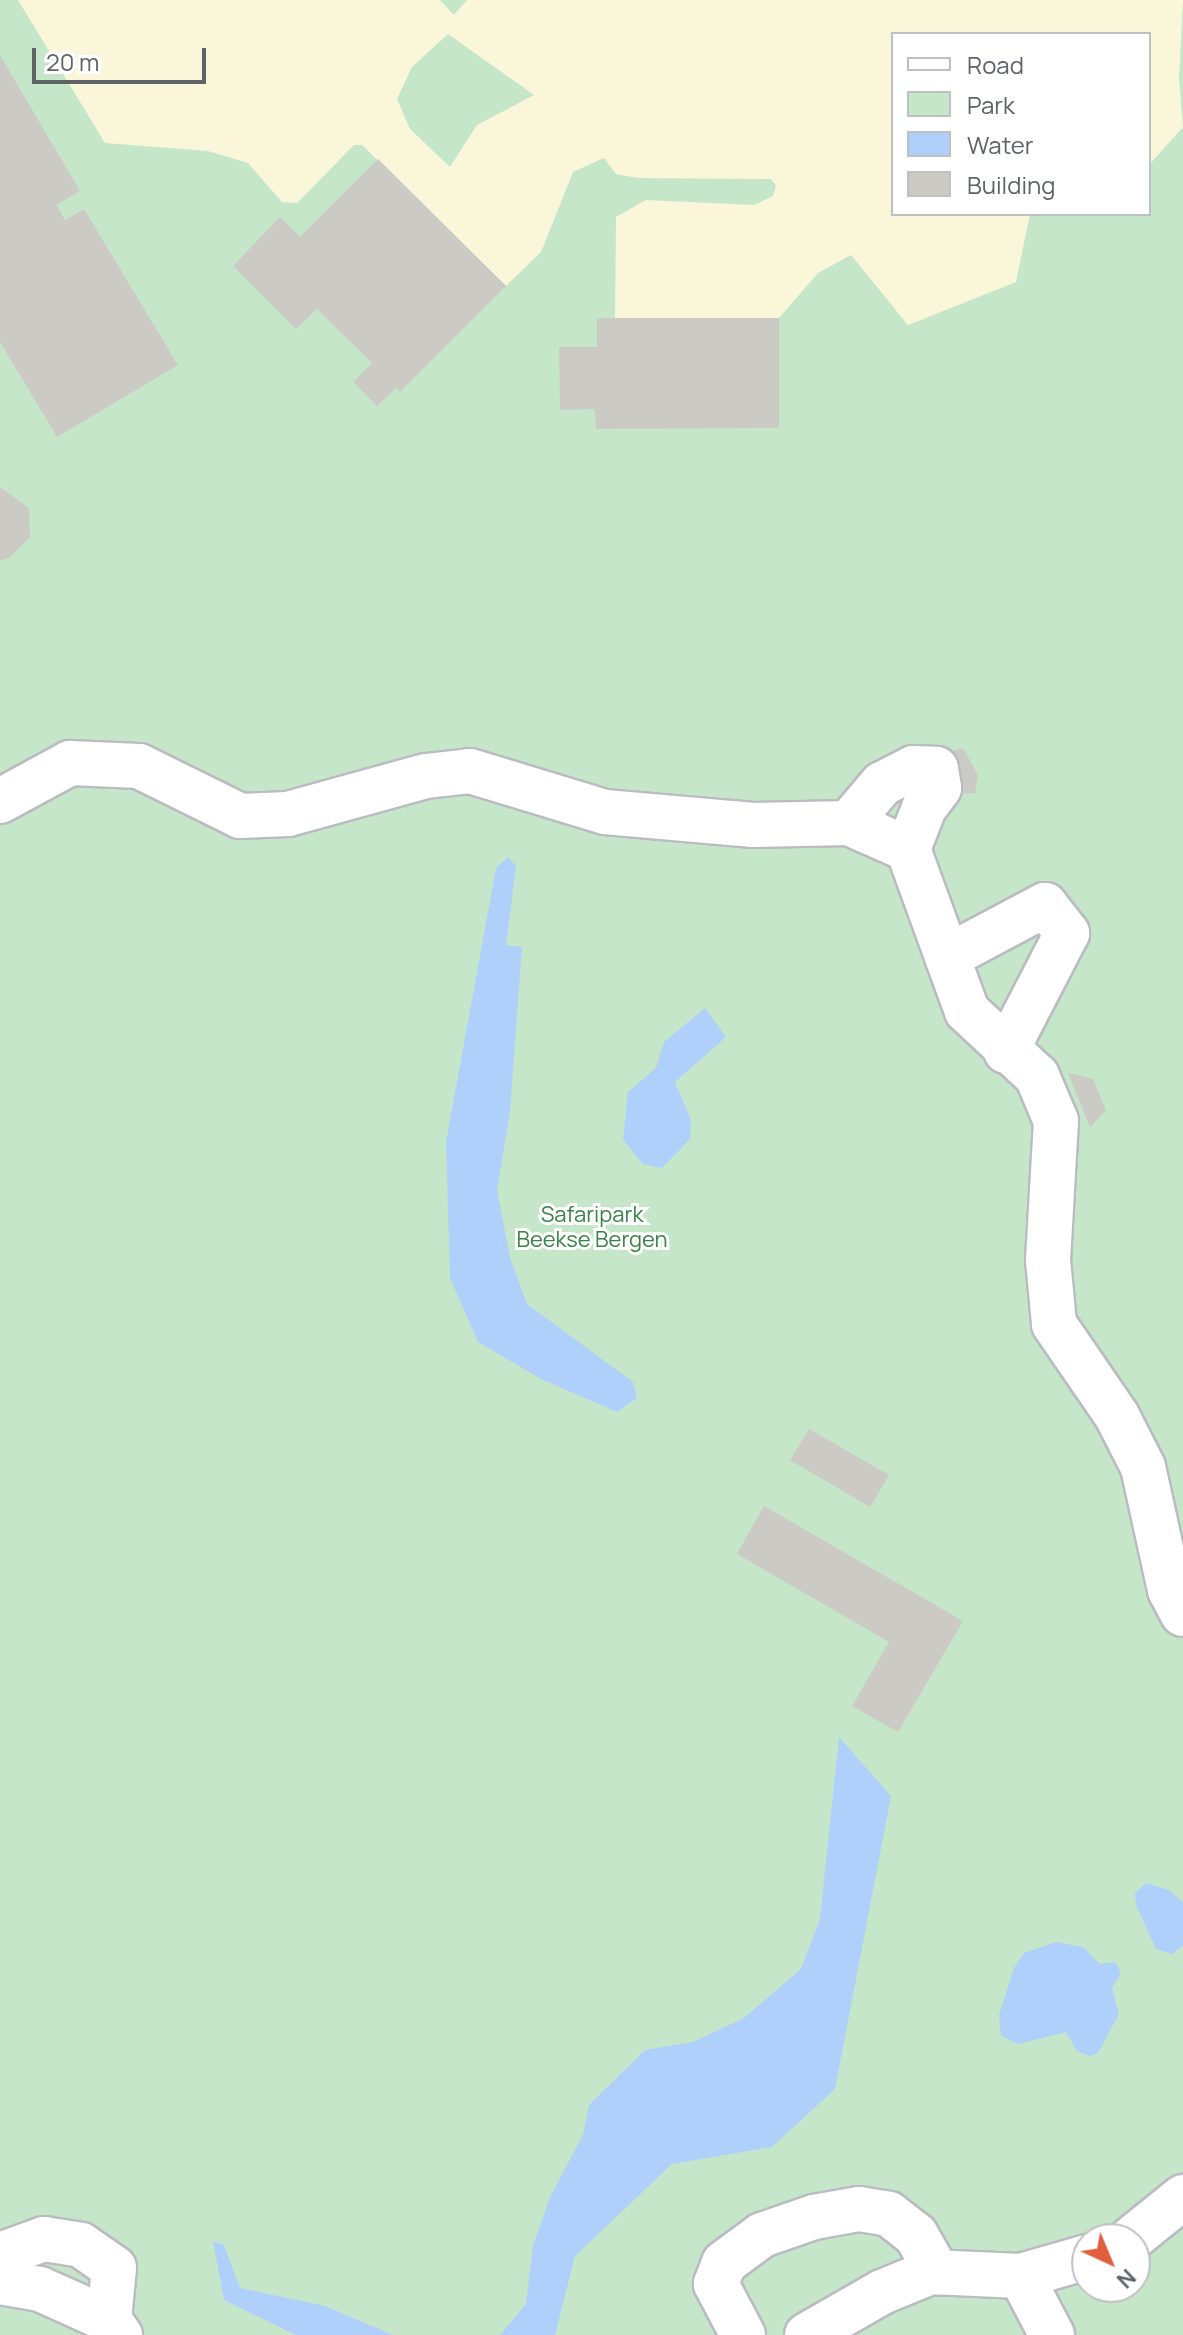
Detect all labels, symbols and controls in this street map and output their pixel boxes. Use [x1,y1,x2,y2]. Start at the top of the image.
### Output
scale bar [36,32,210,82]
legend [891,32,1151,216]
text: 20 m [46,45,99,78]
text: Road [967,48,1024,81]
text: Park [967,88,1015,121]
text: Water [967,128,1034,161]
text: Building [967,168,1055,201]
park label: Safaripark Beekse Bergen [516,1201,668,1252]
north arrow [1071,2223,1151,2303]
text: N [1110,2263,1142,2295]

